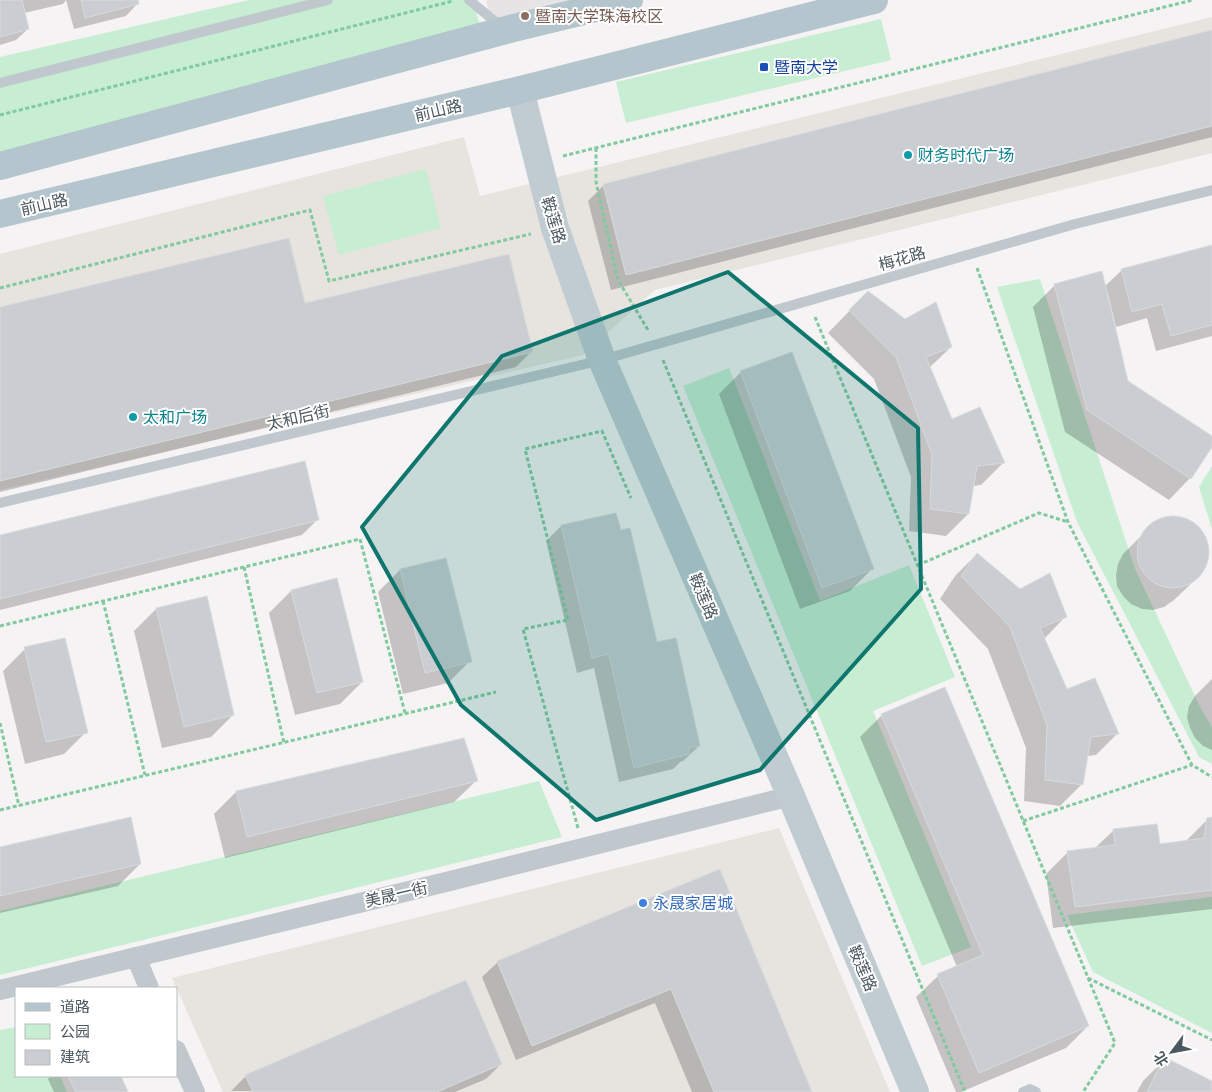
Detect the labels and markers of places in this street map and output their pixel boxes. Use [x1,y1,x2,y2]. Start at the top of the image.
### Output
place label: 暨南大学珠海校区 [535,7,663,26]
marker: 暨南大学珠海校区 [519,10,531,22]
place label: 暨南大学 [774,58,838,77]
marker: 暨南大学 [758,61,770,73]
place label: 财务时代广场 [918,146,1014,165]
marker: 财务时代广场 [902,149,914,161]
place label: 太和广场 [143,408,207,427]
marker: 太和广场 [127,411,139,423]
place label: 永晟家居城 [653,894,733,913]
marker: 永晟家居城 [637,897,649,909]

